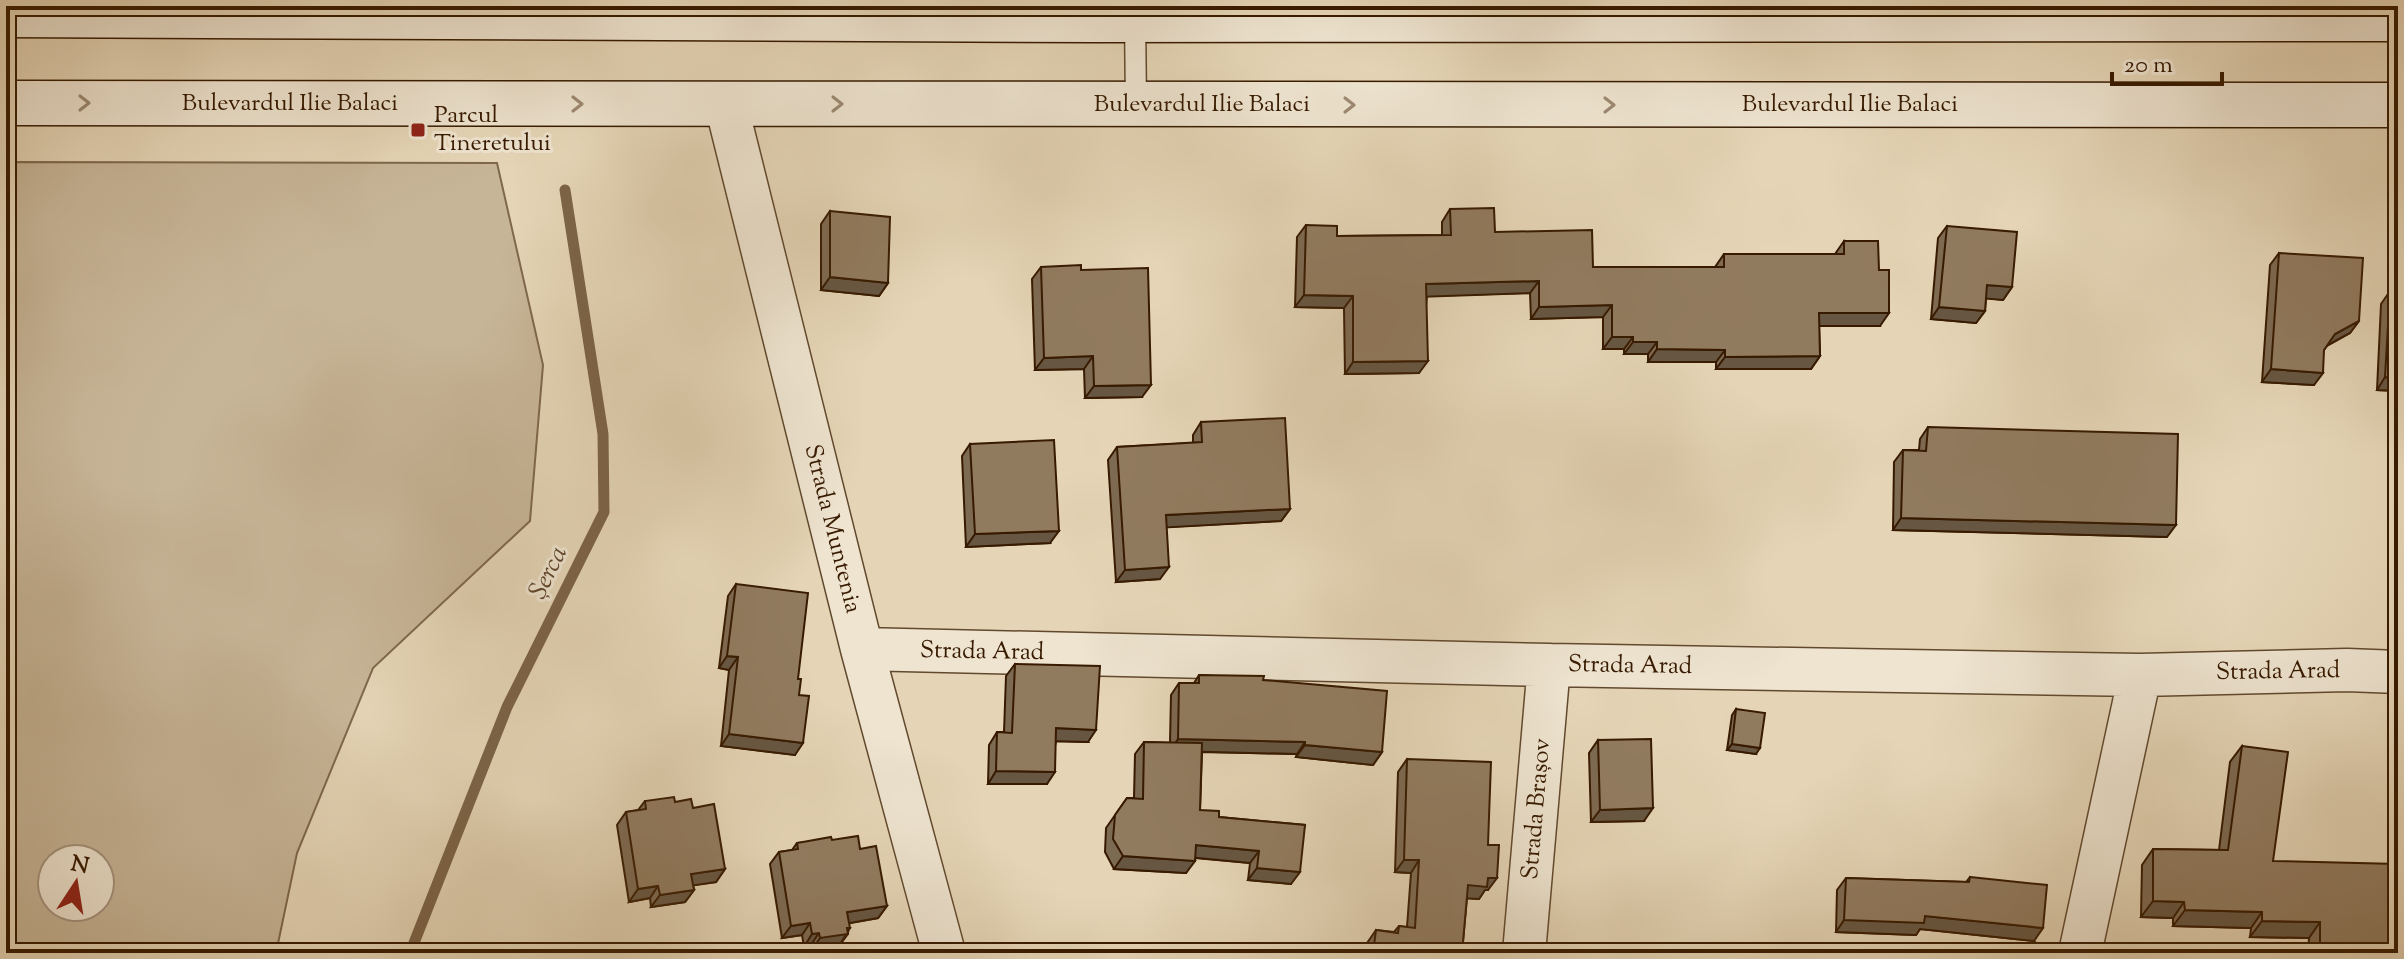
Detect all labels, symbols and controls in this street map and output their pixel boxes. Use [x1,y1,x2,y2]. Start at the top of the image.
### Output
scale bar [2112,36,2222,86]
text: 20 m [2124,49,2173,83]
street label: Bulevardul Ilie Balaci [182,87,398,121]
street label: Bulevardul Ilie Balaci [1094,88,1310,122]
street label: Bulevardul Ilie Balaci [1742,88,1958,122]
one-way arrow [78,94,91,112]
one-way arrow [571,95,584,113]
one-way arrow [831,95,844,113]
one-way arrow [1343,96,1356,114]
one-way arrow [1603,96,1616,114]
place label: Parcul Tineretului [434,99,551,161]
marker: Parcul Tineretului [409,121,427,139]
street label: Strada Muntenia [795,441,869,617]
water label: Șerca [520,540,578,606]
street label: Strada Arad [920,634,1045,670]
street label: Strada Arad [1568,648,1693,684]
street label: Strada Arad [2216,654,2341,690]
street label: Strada Brașov [1514,737,1560,881]
north arrow [36,843,116,923]
text: N [68,849,92,884]

